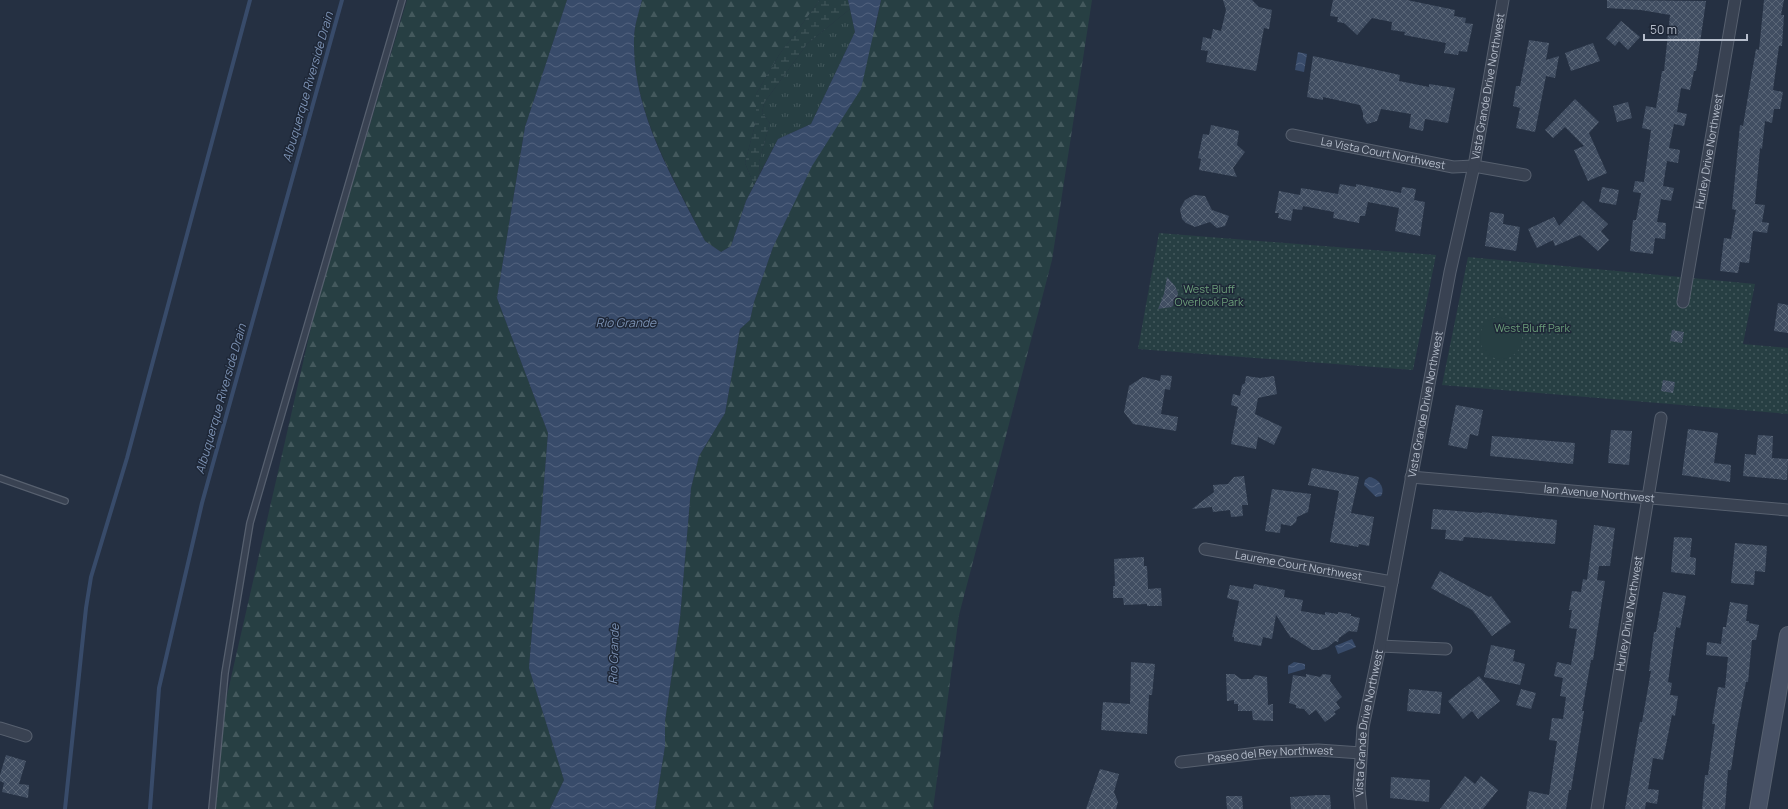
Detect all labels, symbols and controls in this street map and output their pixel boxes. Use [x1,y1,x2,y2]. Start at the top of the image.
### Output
water label: Albuquerque Riverside Drain [278,9,337,164]
street label: Vista Grande Drive Northwest [1467,12,1508,161]
scale bar [1644,16,1747,42]
text: 50 m [1650,21,1677,38]
street label: Hurley Drive Northwest [1691,92,1726,210]
street label: La Vista Court Northwest [1320,133,1447,172]
park label: West Bluff Overlook Park [1175,281,1244,309]
water label: Rio Grande [596,314,657,331]
park label: West Bluff Park [1494,320,1570,335]
water label: Albuquerque Riverside Drain [191,321,250,476]
street label: Vista Grande Drive Northwest [1404,330,1446,479]
street label: Ian Avenue Northwest [1543,481,1655,505]
street label: Laurene Court Northwest [1234,546,1363,584]
street label: Hurley Drive Northwest [1612,555,1645,672]
water label: Rio Grande [604,623,623,684]
street label: Vista Grande Drive Northwest [1351,648,1386,797]
street label: Paseo del Rey Northwest [1207,742,1334,766]

